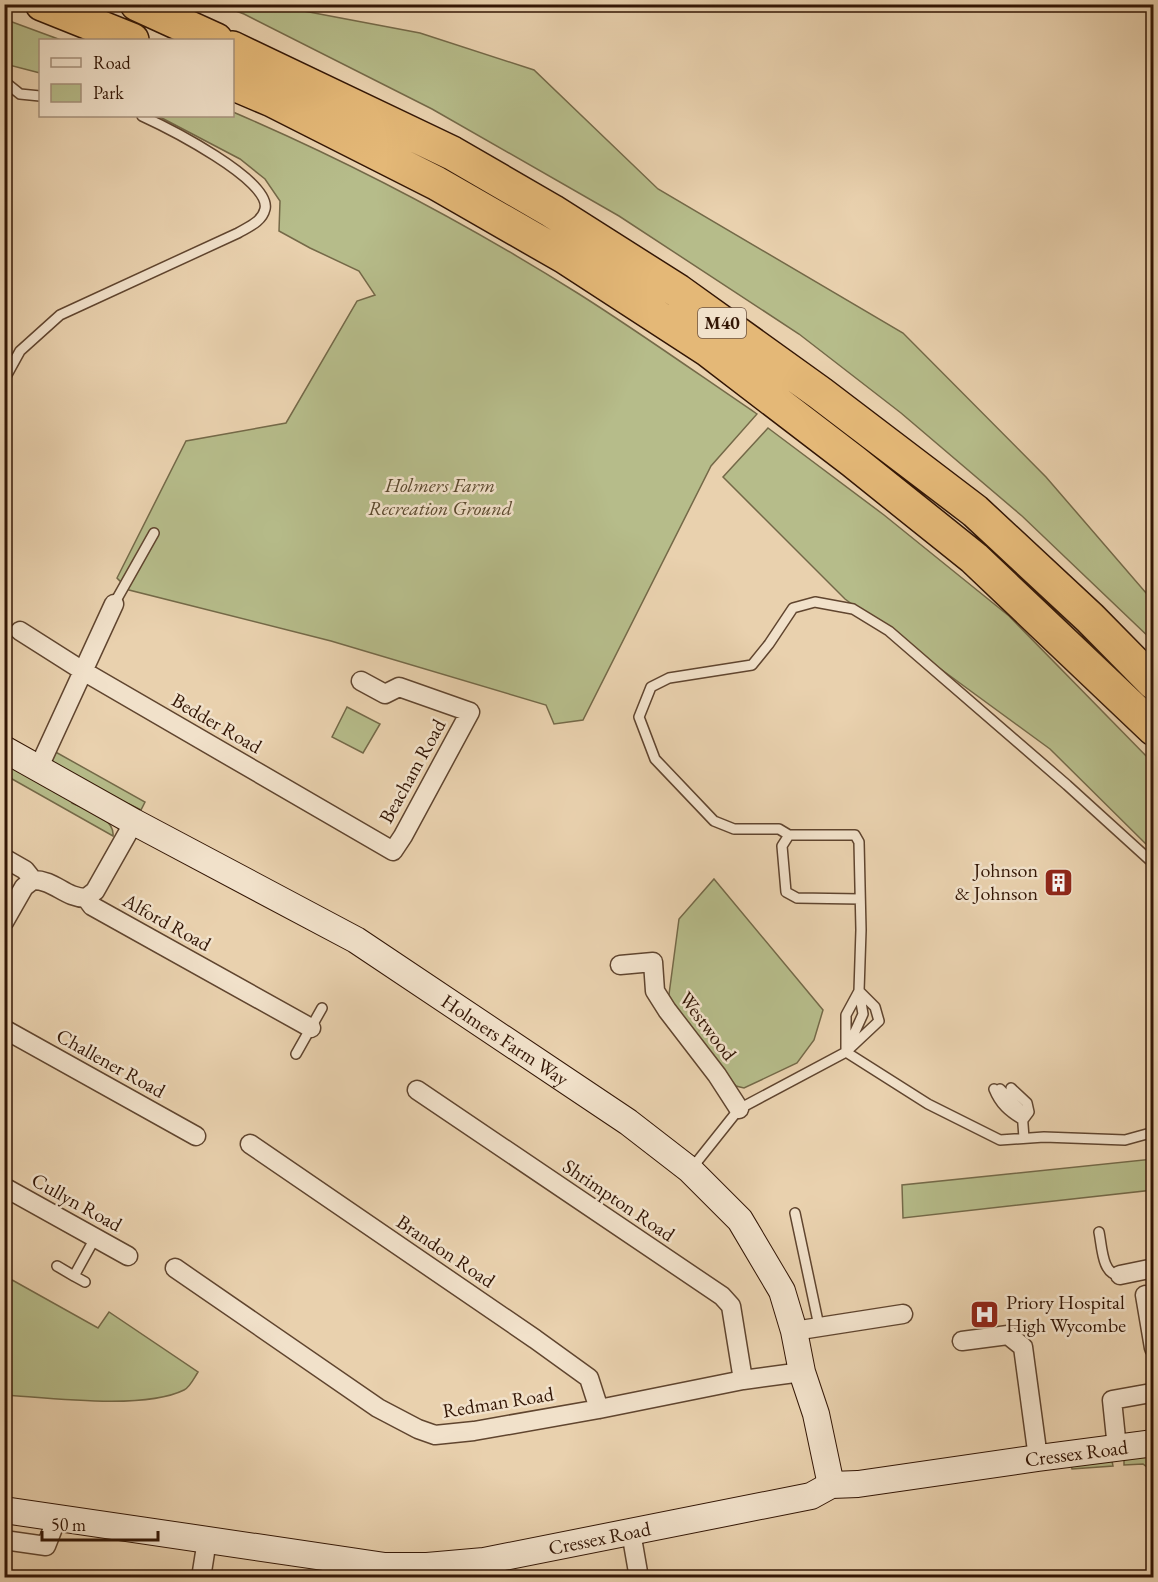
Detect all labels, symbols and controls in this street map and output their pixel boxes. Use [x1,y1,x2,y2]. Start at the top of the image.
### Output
legend [39,39,234,117]
text: Road [93,51,132,74]
text: Park [93,81,124,104]
road number: M40 [698,308,746,338]
park label: Holmers Farm Recreation Ground [368,472,513,521]
street label: Bedder Road [167,687,268,760]
street label: Beacham Road [373,713,452,828]
place label: Johnson & Johnson [955,857,1038,906]
building icon: Johnson & Johnson [1043,866,1075,898]
street label: Alford Road [117,887,217,957]
street label: Westwood [674,986,743,1066]
street label: Holmers Farm Way [436,988,574,1092]
street label: Challener Road [52,1022,171,1104]
street label: Shrimpton Road [558,1153,681,1248]
street label: Cullyn Road [27,1167,128,1238]
street label: Brandon Road [392,1209,501,1294]
place label: Priory Hospital High Wycombe [1006,1289,1126,1338]
hospital icon: Priory Hospital High Wycombe [969,1298,1001,1330]
street label: Redman Road [441,1380,556,1424]
street label: Cressex Road [1023,1433,1130,1473]
scale bar [42,1504,158,1542]
text: 50 m [51,1513,86,1536]
street label: Cressex Road [546,1515,654,1561]

